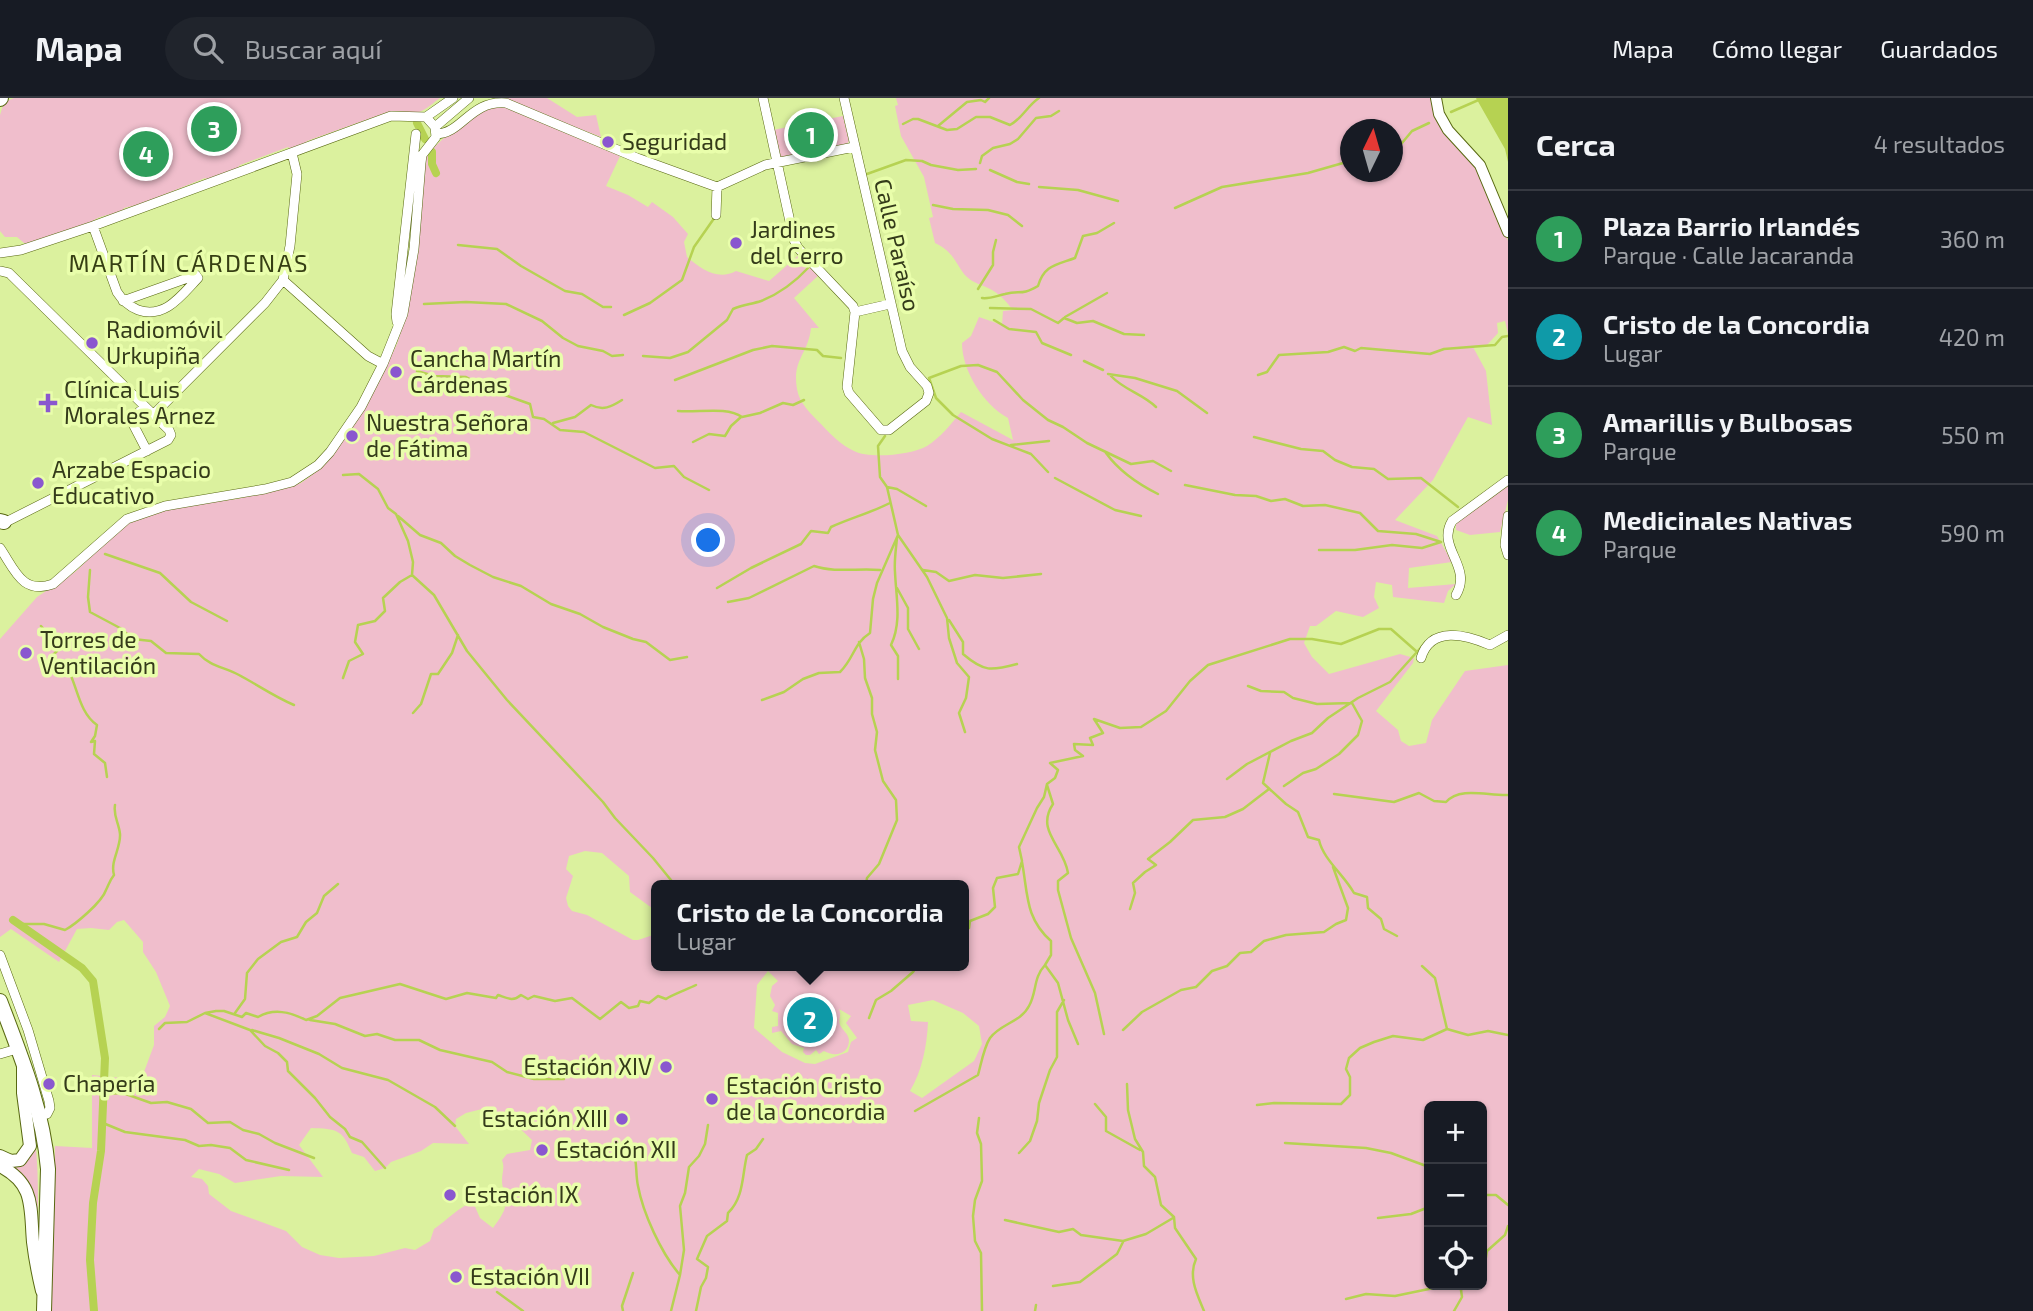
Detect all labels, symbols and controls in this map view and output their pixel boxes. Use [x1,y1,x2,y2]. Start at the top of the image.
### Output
search box [165,17,655,80]
text: Mapa [35,28,123,68]
icon: search [189,29,227,67]
text: Buscar aquí [245,33,382,64]
text: Mapa [1612,34,1674,63]
text: Cómo llegar [1712,34,1842,63]
text: Guardados [1880,34,1998,63]
pin: 3 [191,103,237,155]
pin: 1 [788,109,834,161]
north arrow [1340,119,1403,182]
text: Cerca [1536,126,1616,162]
place label: Seguridad [622,127,727,155]
pin: 4 [123,128,169,180]
text: 4 resultados [1874,130,2005,158]
marker: Seguridad [600,134,616,150]
street label: Calle Paraíso [869,176,927,314]
text: Plaza Barrio Irlandés [1603,210,1860,241]
place label: Jardines del Cerro [750,215,844,269]
text: 1 [1554,225,1564,253]
text: 360 m [1940,225,2005,253]
marker: Jardines del Cerro [728,235,744,251]
text: Parque · Calle Jacaranda [1603,241,1854,269]
district label: MARTÍN CÁRDENAS [68,248,310,277]
text: Cristo de la Concordia [1603,308,1870,339]
place label: Radiomóvil Urkupiña [106,315,223,369]
text: 2 [1552,323,1566,351]
text: 420 m [1939,323,2005,351]
marker: Radiomóvil Urkupiña [84,335,100,351]
text: Lugar [1603,339,1663,367]
place label: Cancha Martín Cárdenas [410,344,561,398]
marker: Cancha Martín Cárdenas [388,364,404,380]
place label: Clínica Luis Morales Arnez [64,375,216,429]
marker: Clínica Luis Morales Arnez [38,393,58,413]
text: Amarillis y Bulbosas [1603,406,1853,437]
place label: Nuestra Señora de Fátima [366,408,529,462]
text: 3 [1552,421,1566,449]
text: 550 m [1941,421,2005,449]
marker: Nuestra Señora de Fátima [344,428,360,444]
text: Parque [1603,437,1677,465]
place label: Arzabe Espacio Educativo [52,455,211,509]
marker: Arzabe Espacio Educativo [30,475,46,491]
text: Medicinales Nativas [1603,504,1852,535]
text: 4 [1552,519,1566,547]
text: 590 m [1940,519,2005,547]
your location [691,523,725,557]
text: Parque [1603,535,1677,563]
place label: Torres de Ventilación [40,625,156,679]
marker: Torres de Ventilación [18,645,34,661]
popup [651,880,969,971]
text: Cristo de la Concordia [677,896,943,927]
text: Lugar [677,927,736,955]
pin: 2 [787,994,833,1046]
place label: Estación XIV [524,1052,652,1080]
marker: Estación XIV [658,1059,674,1075]
place label: Chapería [63,1069,155,1097]
place label: Estación Cristo de la Concordia [726,1071,885,1125]
marker: Chapería [41,1076,57,1092]
marker: Estación Cristo de la Concordia [704,1091,720,1107]
map controls [1424,1101,1487,1290]
button: + [1424,1101,1487,1164]
place label: Estación XIII [481,1104,608,1132]
marker: Estación XIII [614,1111,630,1127]
place label: Estación XII [556,1135,677,1163]
marker: Estación XII [534,1142,550,1158]
button: − [1424,1164,1487,1227]
place label: Estación IX [464,1180,579,1208]
marker: Estación IX [442,1187,458,1203]
button: locate [1424,1227,1487,1290]
place label: Estación VII [470,1262,590,1290]
marker: Estación VII [448,1269,464,1285]

